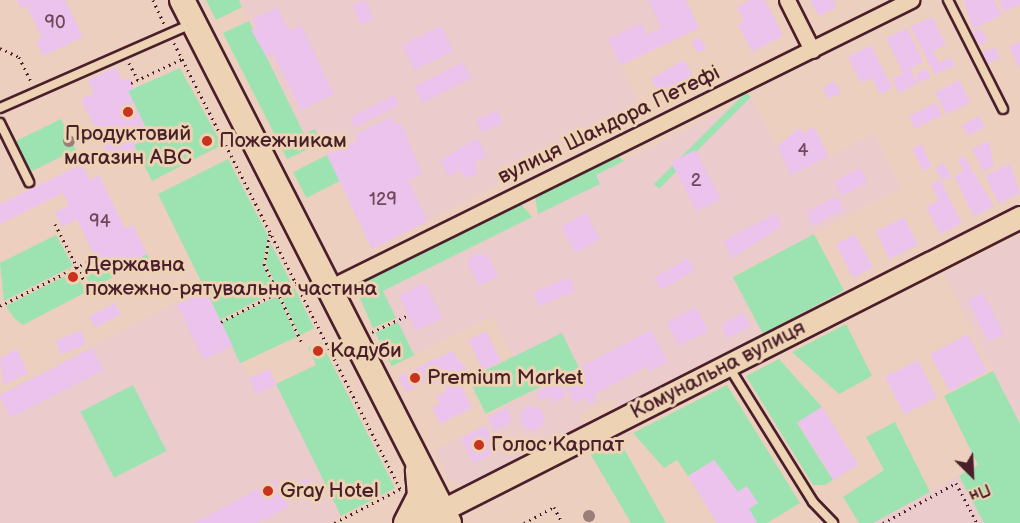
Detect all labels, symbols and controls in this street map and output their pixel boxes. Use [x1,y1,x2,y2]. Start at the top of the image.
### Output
house number: 90 [45,12,65,34]
street label: вулиця Шандора Петефі [494,60,724,190]
marker: Продуктовий магазин ABC [121,105,135,119]
place label: Продуктовий магазин ABC [64,121,192,171]
place label: Пожежникам [219,128,347,154]
marker: Пожежникам [200,134,214,148]
house number: 4 [798,140,808,162]
house number: 2 [691,170,701,192]
house number: 129 [369,189,397,211]
house number: 94 [89,211,111,233]
place label: Державна пожежно-рятувальна частина [85,252,377,302]
marker: Державна пожежно-рятувальна частина [66,270,80,284]
street label: Комунальна вулиця [626,315,810,425]
place label: Кадуби [330,338,402,364]
marker: Кадуби [311,344,325,358]
place label: Premium Market [427,365,583,391]
marker: Premium Market [408,371,422,385]
place label: Голос Карпат [491,432,624,458]
marker: Голос Карпат [472,438,486,452]
north arrow [942,445,1002,505]
place label: Gray Hotel [280,478,380,504]
text: Пн [966,479,993,505]
marker: Gray Hotel [261,484,275,498]

